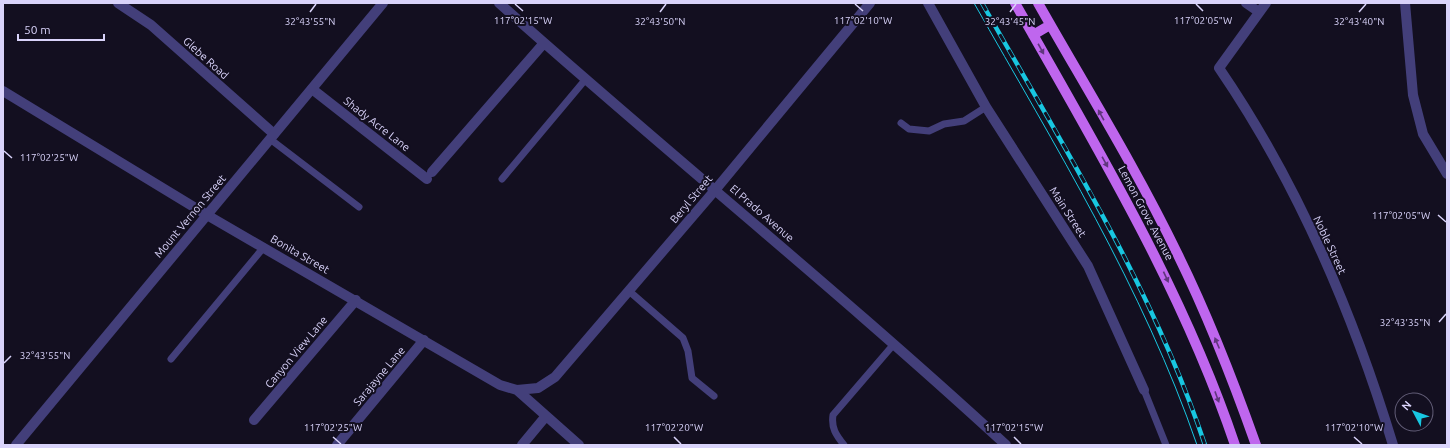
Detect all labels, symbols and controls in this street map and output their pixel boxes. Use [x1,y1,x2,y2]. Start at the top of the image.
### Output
text: 117°02'15"W [494,15,552,26]
text: 117°02'10"W [834,15,892,26]
text: 117°02'05"W [1174,15,1232,26]
scale bar [18,16,104,42]
text: 32°43'55"N [285,16,335,27]
text: 32°43'50"N [635,16,685,27]
text: 32°43'45"N [985,16,1035,27]
text: 32°43'40"N [1334,16,1384,27]
text: 50 m [24,23,51,36]
street label: Glebe Road [181,35,231,81]
one-way arrow [1038,43,1045,55]
street label: Shady Acre Lane [342,94,412,154]
one-way arrow [1098,109,1105,121]
text: 117°02'25"W [20,152,78,163]
one-way arrow [1102,156,1109,168]
street label: Lemon Grove Avenue [1116,164,1176,262]
street label: Mount Vernon Street [152,172,229,260]
street label: Beryl Street [667,172,715,225]
street label: El Prado Avenue [728,182,796,244]
street label: Main Street [1047,185,1089,240]
text: 117°02'05"W [1372,210,1430,221]
street label: Noble Street [1311,214,1349,277]
street label: Bonita Street [269,232,332,276]
one-way arrow [1163,271,1169,283]
street label: Canyon View Lane [263,314,329,390]
text: 32°43'35"N [1380,317,1430,328]
one-way arrow [1214,337,1220,349]
street label: Sarajayne Lane [351,344,407,408]
text: 32°43'55"N [20,350,70,361]
one-way arrow [1215,391,1221,403]
north arrow [1394,392,1434,432]
text: N [1399,398,1414,412]
text: 117°02'25"W [304,422,362,433]
text: 117°02'20"W [645,422,703,433]
text: 117°02'15"W [985,422,1043,433]
text: 117°02'10"W [1325,422,1383,433]

